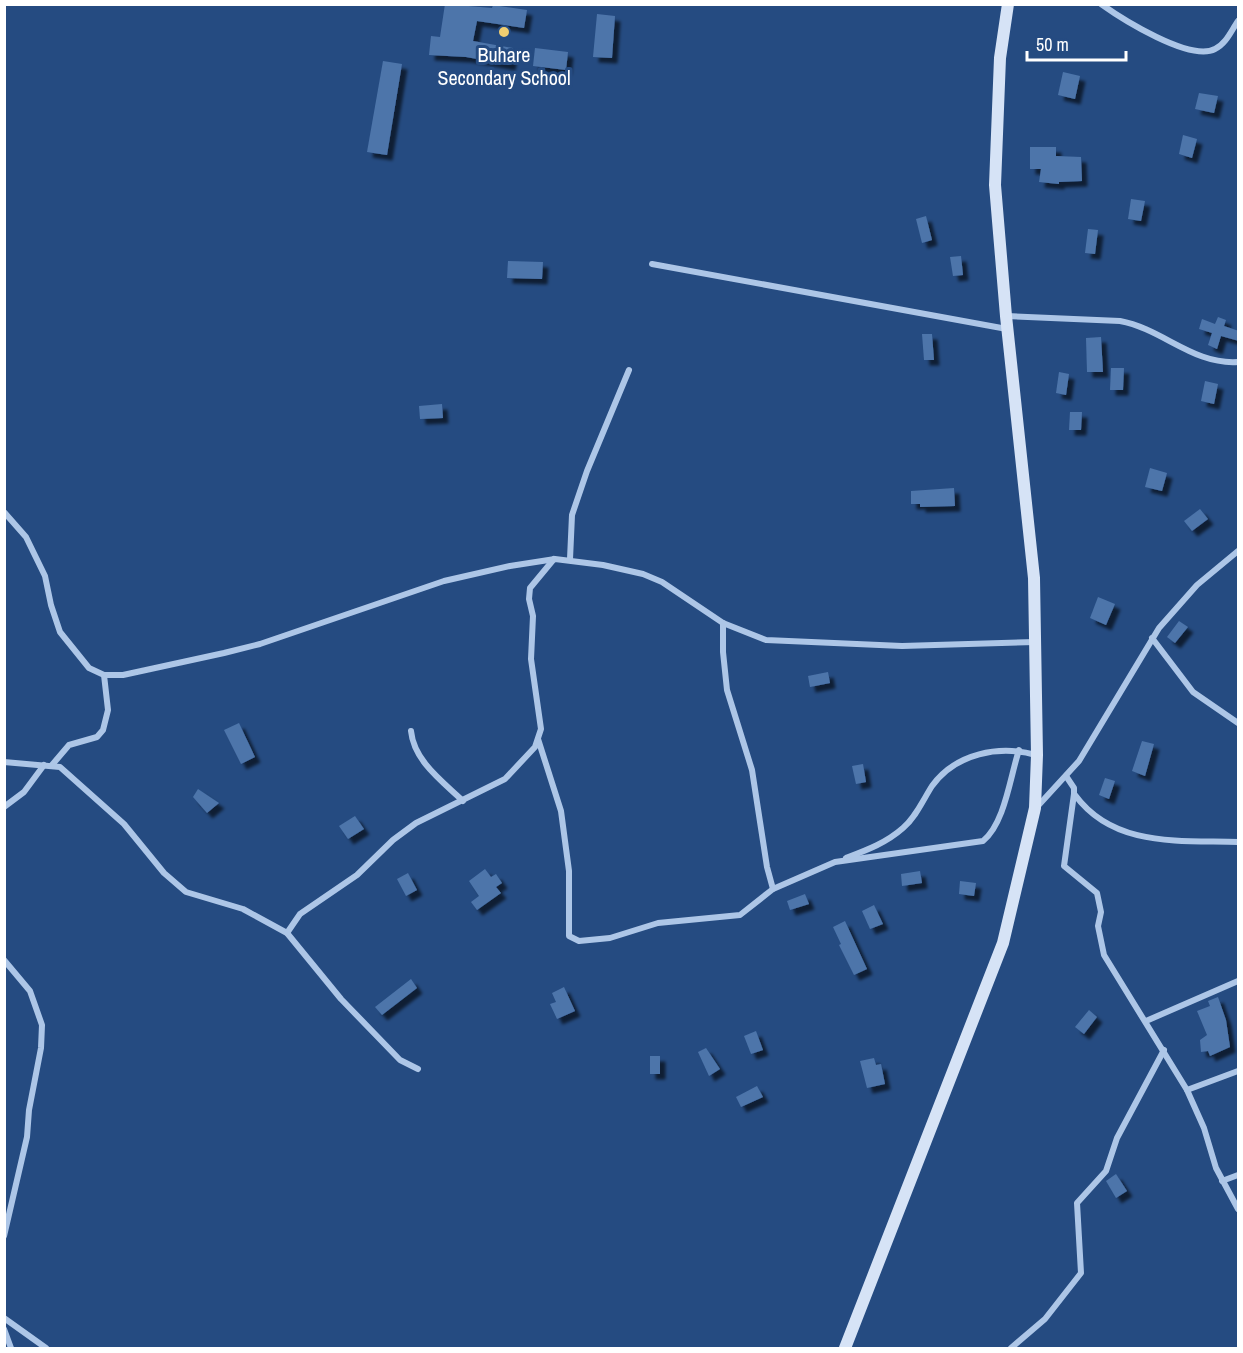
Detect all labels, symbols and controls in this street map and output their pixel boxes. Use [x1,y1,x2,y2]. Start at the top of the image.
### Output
scale bar [1027,24,1126,62]
marker: Buhare Secondary School [497,25,511,39]
text: 50 m [1036,32,1069,57]
place label: Buhare Secondary School [437,41,571,91]

